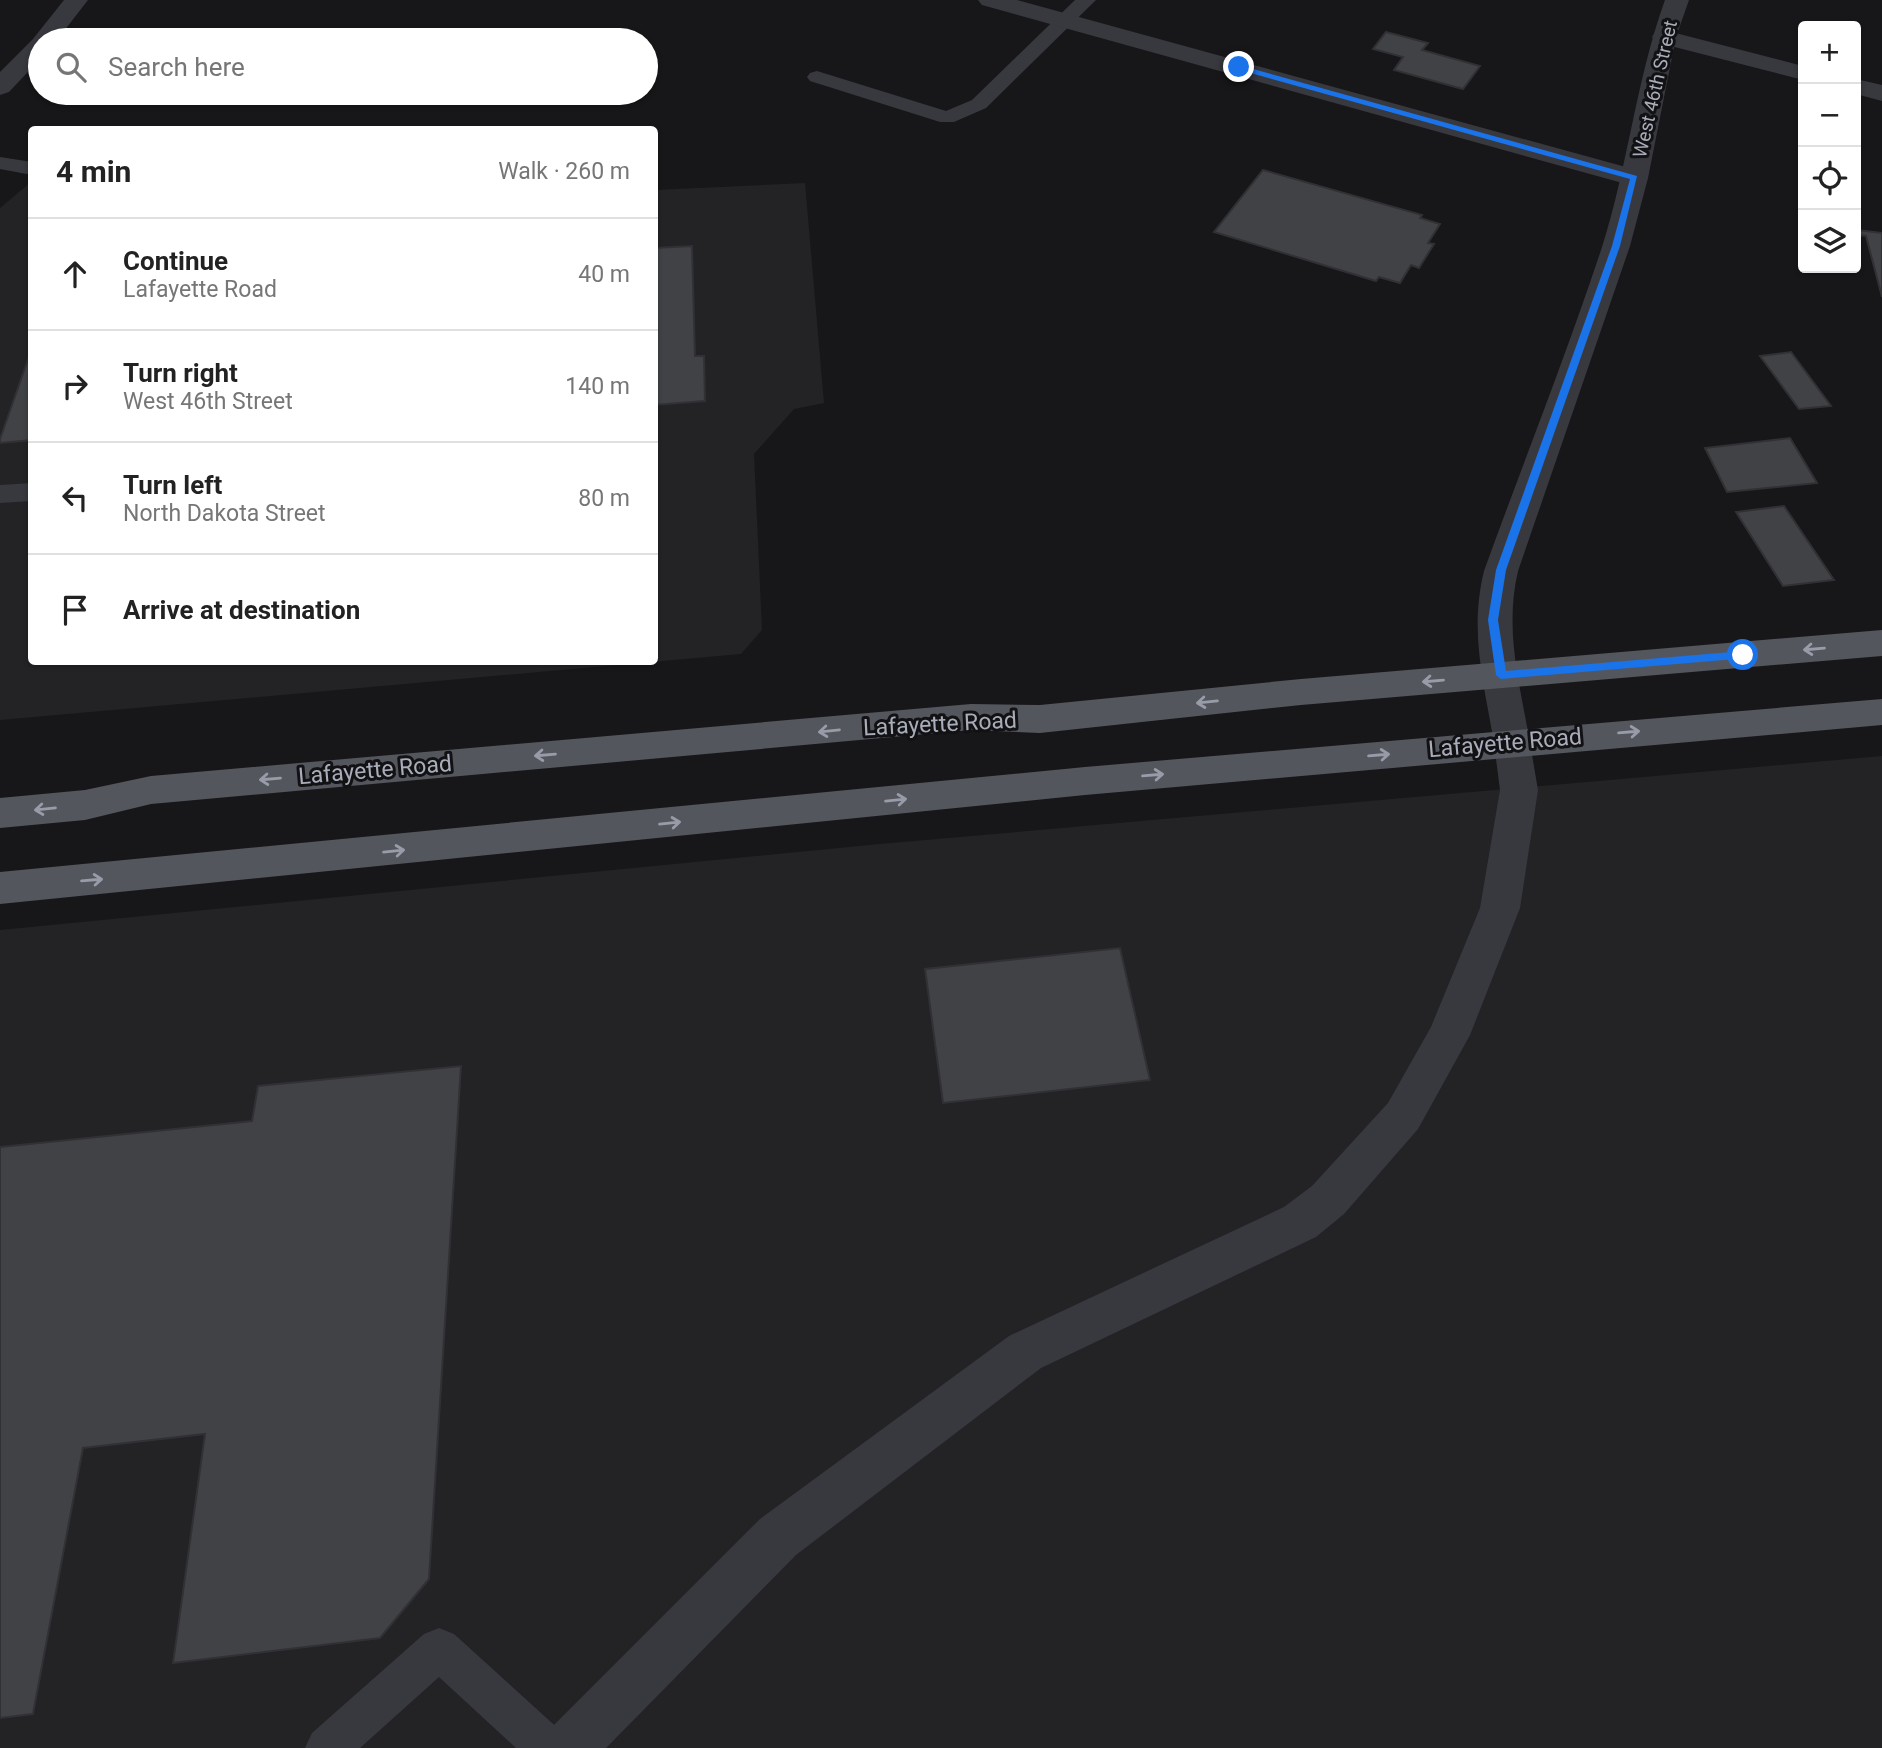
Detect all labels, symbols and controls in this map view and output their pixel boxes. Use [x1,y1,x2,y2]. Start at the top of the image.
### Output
street label: West 46th Street [1628,18,1682,160]
map controls [1798,21,1861,273]
button: + [1798,21,1861,84]
search box [28,28,658,105]
icon: search [52,48,90,86]
route end [1223,51,1254,82]
text: Search here [108,52,245,82]
button: − [1798,84,1861,147]
button: locate [1798,147,1861,210]
text: 4 min [56,154,131,189]
text: Walk · 260 m [498,158,630,185]
button: layers [1798,210,1861,273]
text: Continue [123,246,228,276]
icon: ahead [56,255,94,293]
text: 40 m [578,261,630,288]
text: Lafayette Road [123,276,277,303]
text: Turn right [123,358,238,388]
icon: right [56,367,94,405]
text: 140 m [565,373,630,400]
text: West 46th Street [123,388,293,415]
text: Turn left [123,470,222,500]
icon: left [56,479,94,517]
text: 80 m [578,485,630,512]
text: North Dakota Street [123,500,326,527]
icon: arrive [56,591,94,629]
text: Arrive at destination [123,595,360,625]
route start [1727,639,1758,670]
one-way arrow [1803,643,1826,656]
one-way arrow [1422,675,1445,688]
one-way arrow [1196,696,1218,709]
street label: Lafayette Road [862,706,1018,742]
street label: Lafayette Road [1427,723,1583,763]
one-way arrow [819,725,841,738]
one-way arrow [1617,725,1639,738]
one-way arrow [1368,748,1390,761]
one-way arrow [535,749,557,762]
street label: Lafayette Road [297,750,453,790]
one-way arrow [1141,768,1164,781]
one-way arrow [259,773,282,786]
one-way arrow [884,794,907,807]
one-way arrow [34,803,57,816]
one-way arrow [658,817,680,830]
one-way arrow [382,844,405,857]
one-way arrow [81,873,103,886]

